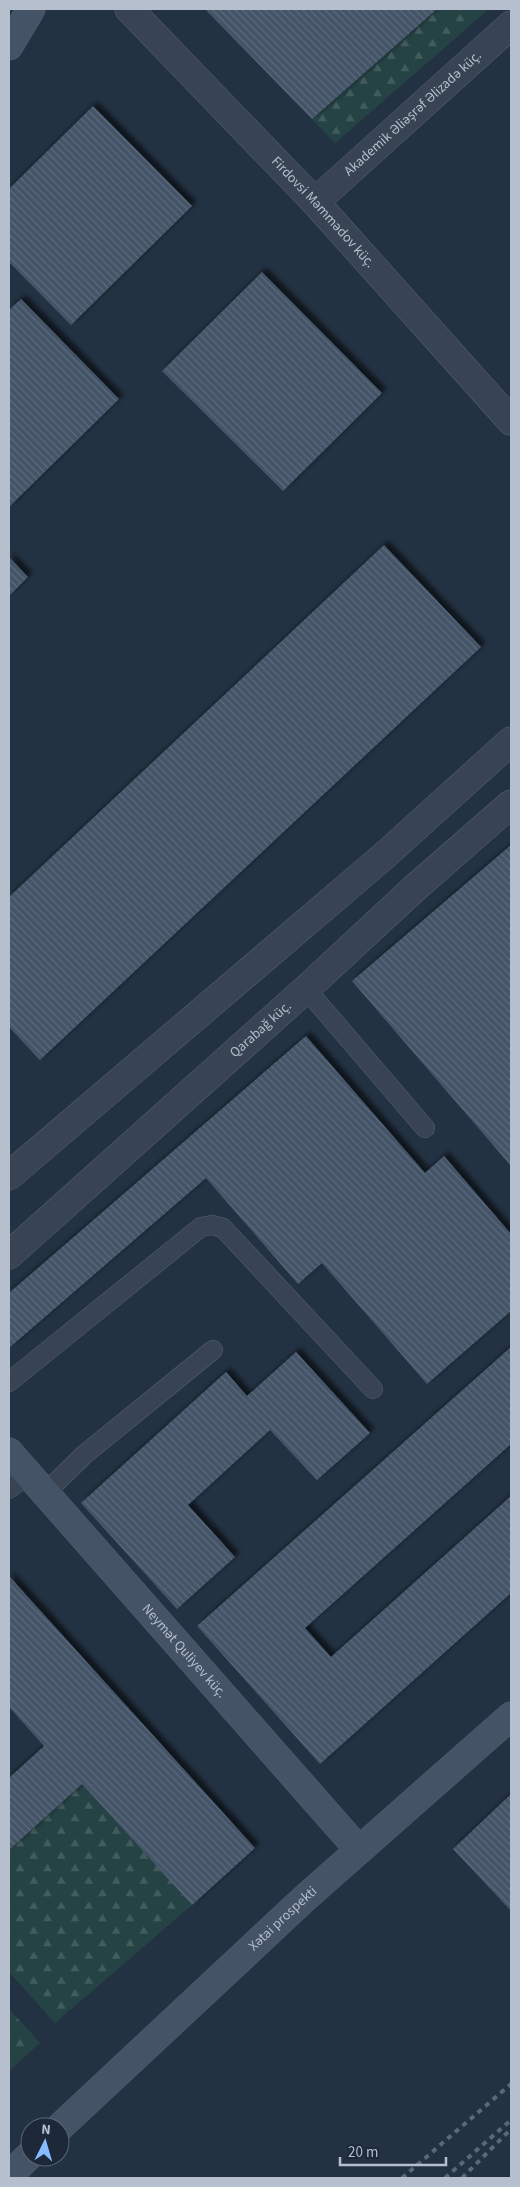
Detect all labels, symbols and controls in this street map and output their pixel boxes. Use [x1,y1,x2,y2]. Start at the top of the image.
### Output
street label: Akademik Əliəşrəf Əlizadə küç. [340,46,486,181]
street label: Firdovsi Məmmədov küç. [266,152,380,272]
street label: Qarabağ küç. [226,996,296,1063]
street label: Neymət Quliyev küç. [137,1599,231,1703]
street label: Xətai prospekti [244,1882,322,1956]
north arrow [20,2117,70,2167]
text: N [41,2120,52,2140]
scale bar [340,2134,446,2166]
text: 20 m [348,2142,378,2163]

